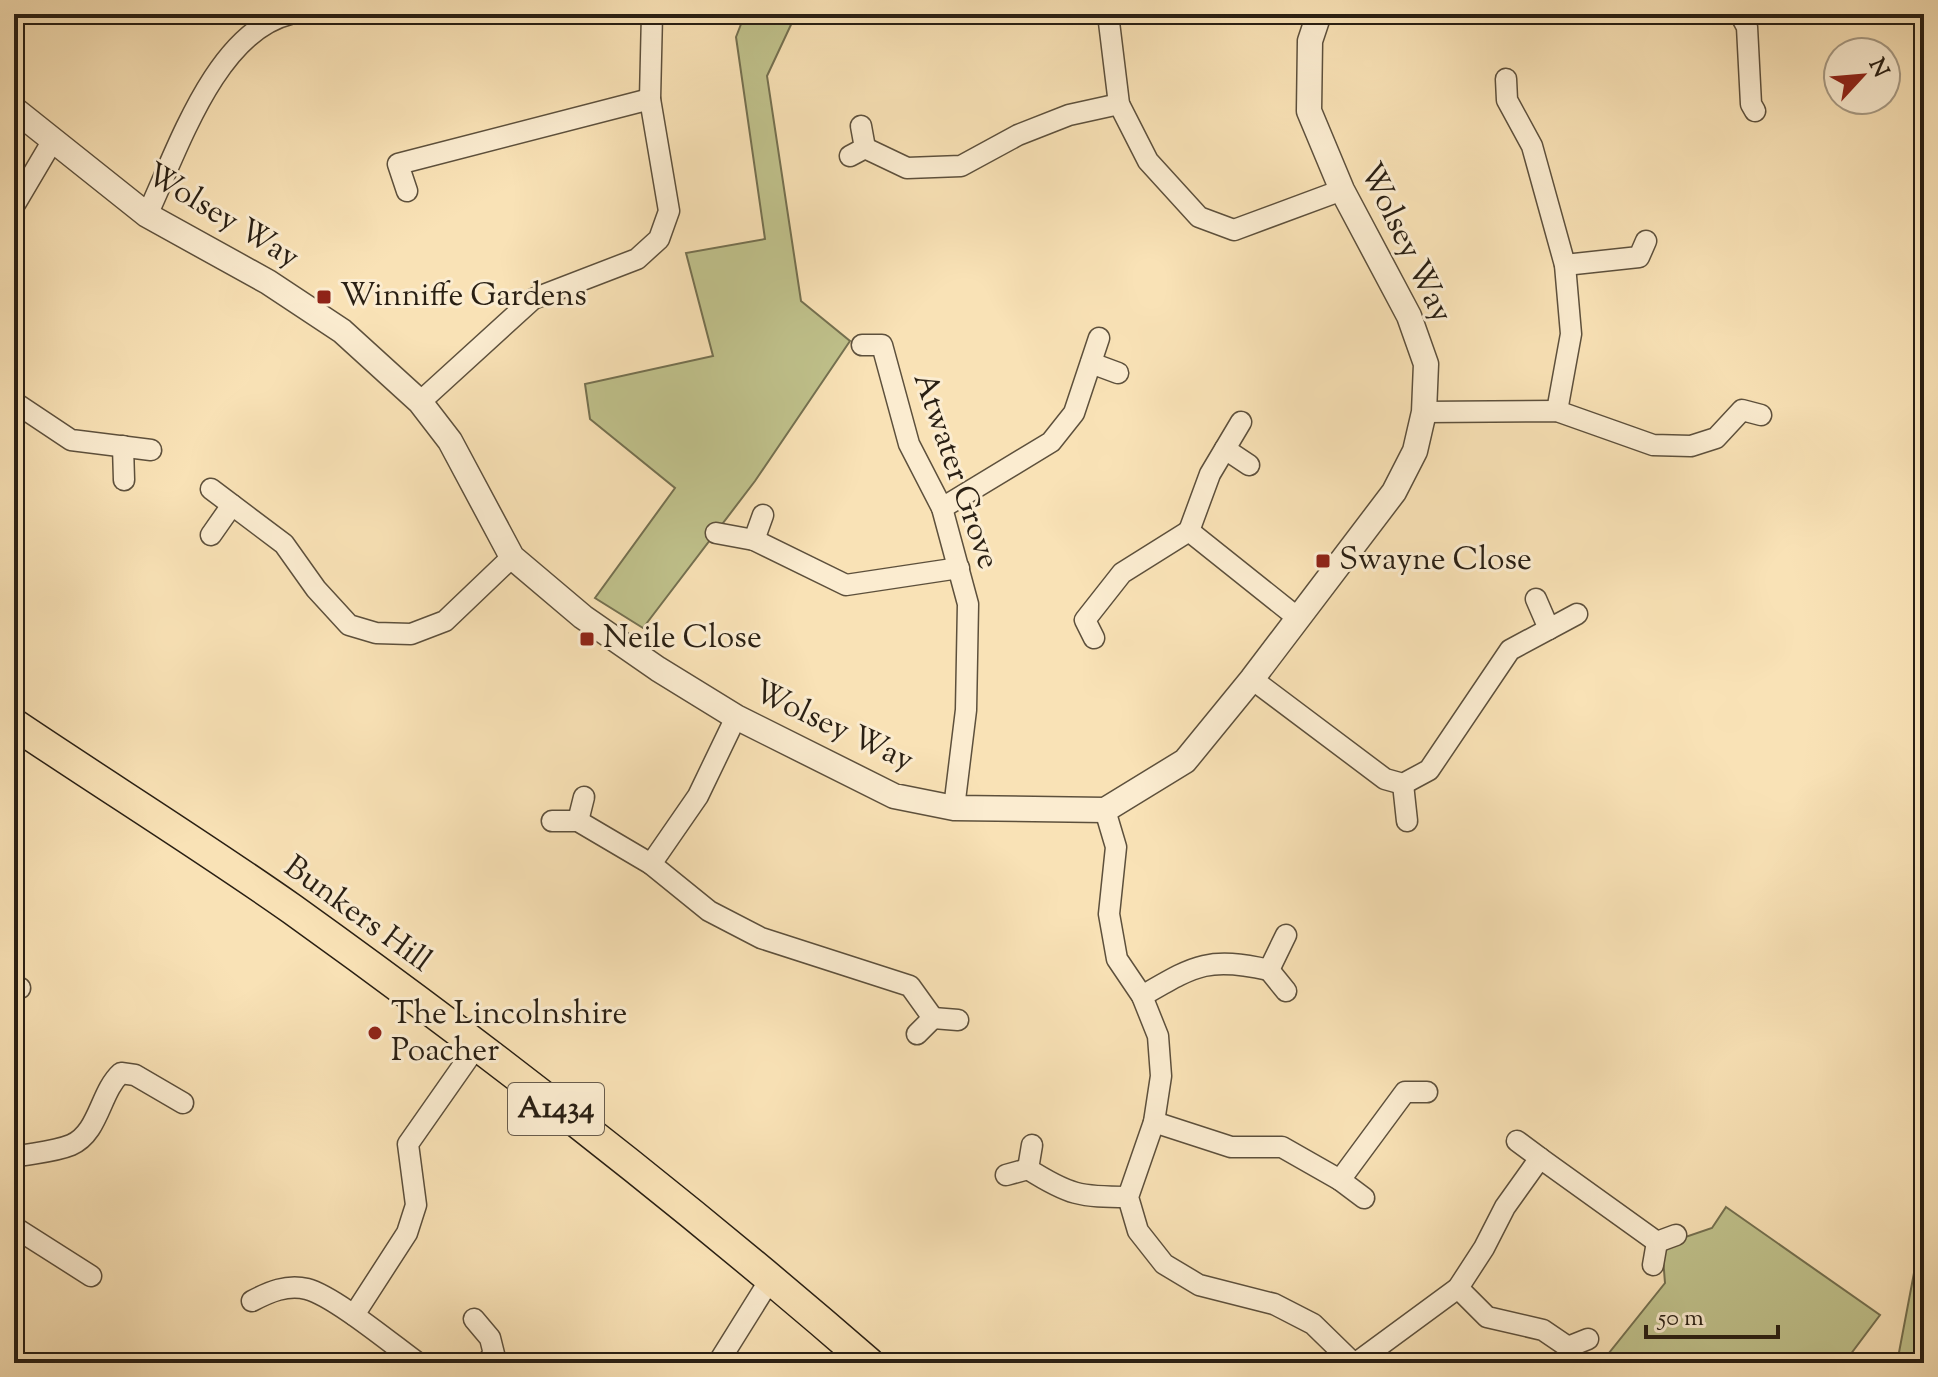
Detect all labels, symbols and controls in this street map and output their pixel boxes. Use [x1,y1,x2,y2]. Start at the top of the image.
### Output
north arrow [1822,36,1902,116]
text: N [1859,54,1896,84]
street label: Wolsey Way [136,153,308,281]
street label: Wolsey Way [1347,155,1463,331]
place label: Winniffe Gardens [340,274,587,320]
marker: Winniffe Gardens [315,288,333,306]
street label: Atwater Grove [900,367,1010,575]
place label: Swayne Close [1339,538,1532,584]
marker: Swayne Close [1314,552,1332,570]
place label: Neile Close [603,616,762,662]
marker: Neile Close [578,630,596,648]
street label: Wolsey Way [745,670,921,784]
street label: Bunkers Hill [274,846,441,984]
place label: The Lincolnshire Poacher [391,992,628,1075]
marker: The Lincolnshire Poacher [366,1024,384,1042]
road number: A1434 [508,1083,604,1135]
scale bar [1646,1289,1778,1339]
text: 50 m [1656,1302,1704,1336]

